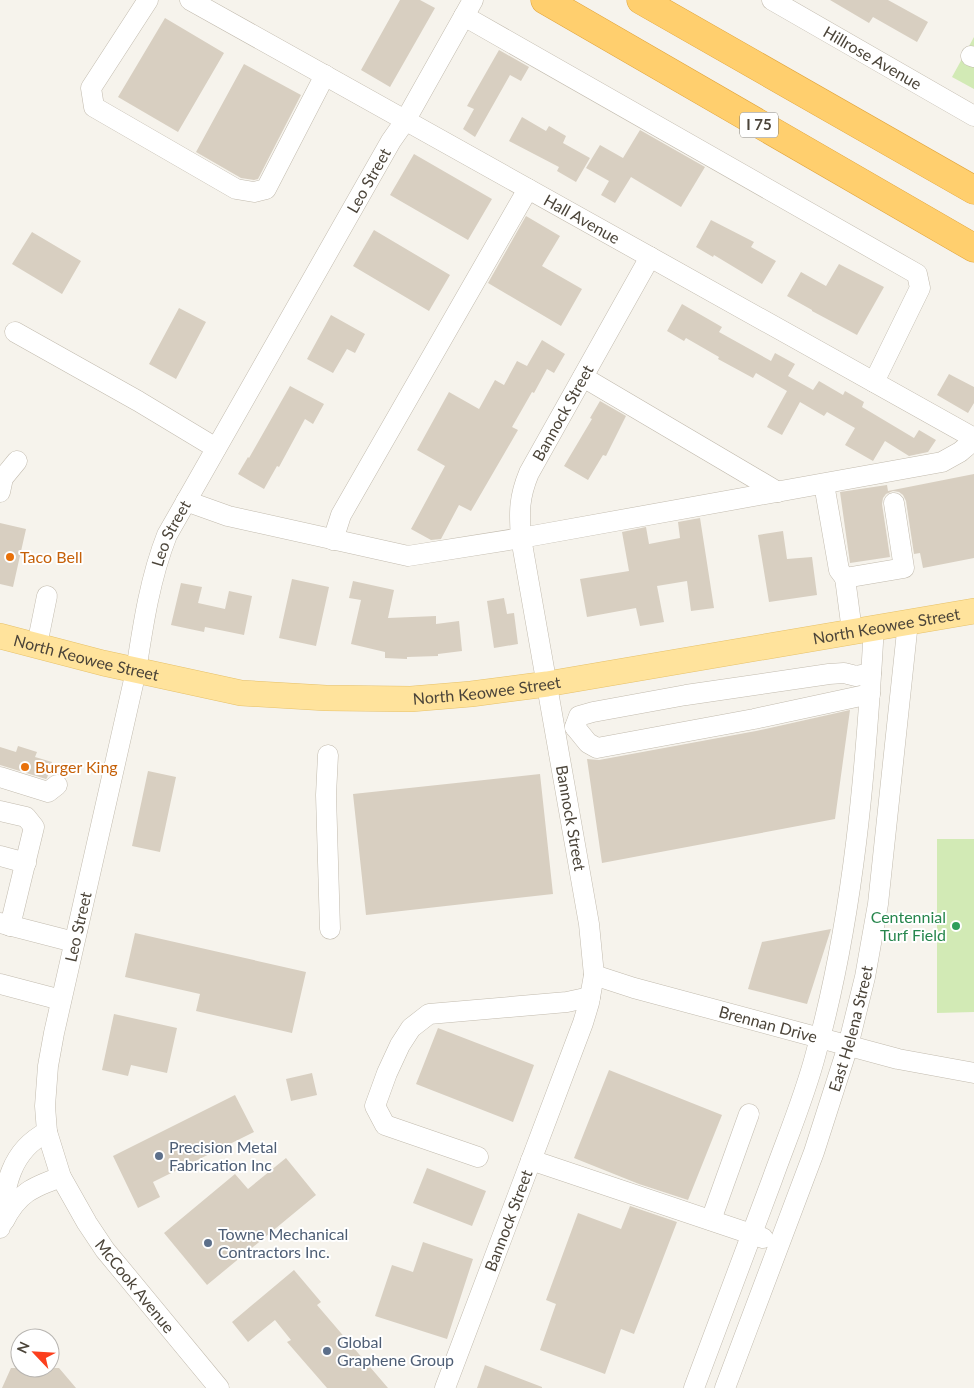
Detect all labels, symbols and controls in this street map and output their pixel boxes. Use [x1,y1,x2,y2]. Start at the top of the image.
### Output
street label: Hillrose Avenue [820,22,925,93]
road number: I 75 [740,112,778,138]
street label: Leo Street [342,144,394,216]
street label: Hall Avenue [541,190,624,247]
street label: Bannock Street [528,361,597,464]
street label: Leo Street [147,496,194,569]
place label: Taco Bell [20,547,82,566]
marker: Taco Bell [4,551,16,563]
street label: North Keowee Street [811,604,961,647]
street label: North Keowee Street [12,630,161,684]
street label: North Keowee Street [412,672,562,708]
place label: Burger King [35,757,118,776]
marker: Burger King [19,761,31,773]
street label: Bannock Street [553,764,590,873]
street label: Leo Street [60,890,95,964]
place label: Centennial Turf Field [871,907,946,944]
marker: Centennial Turf Field [950,920,962,932]
street label: East Helena Street [824,964,876,1094]
street label: Brennan Drive [717,1001,820,1046]
place label: Precision Metal Fabrication Inc [169,1137,277,1174]
marker: Precision Metal Fabrication Inc [153,1150,165,1162]
street label: Bannock Street [480,1167,536,1274]
place label: Towne Mechanical Contractors Inc. [218,1224,348,1261]
street label: McCook Avenue [92,1235,179,1337]
marker: Towne Mechanical Contractors Inc. [202,1237,214,1249]
north arrow [10,1328,60,1378]
place label: Global Graphene Group [337,1332,454,1369]
text: N [13,1339,33,1356]
marker: Global Graphene Group [321,1345,333,1357]

